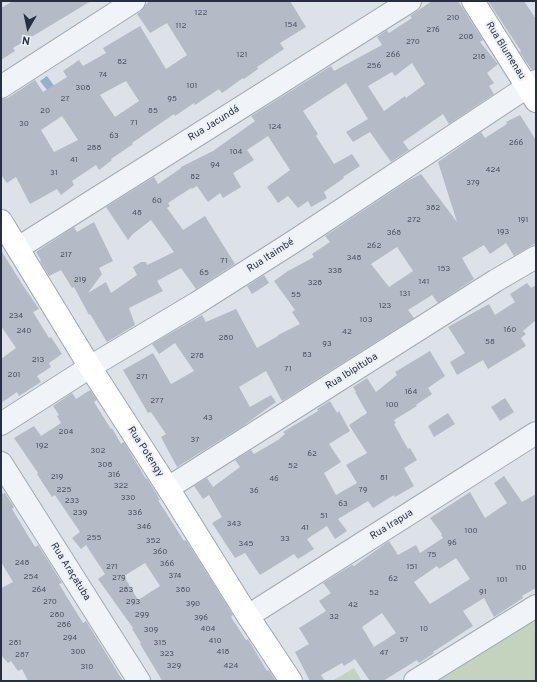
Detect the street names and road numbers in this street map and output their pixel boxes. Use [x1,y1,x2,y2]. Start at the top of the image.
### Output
street label: Rua Blumenau [483,20,527,82]
street label: Rua Jacundá [186,104,242,144]
street label: Rua Itaimbé [245,236,297,276]
street label: Rua Ibipituba [324,351,380,393]
street label: Rua Potengy [124,425,166,479]
street label: Rua Irapua [368,507,416,543]
street label: Rua Araçatuba [47,541,93,603]

